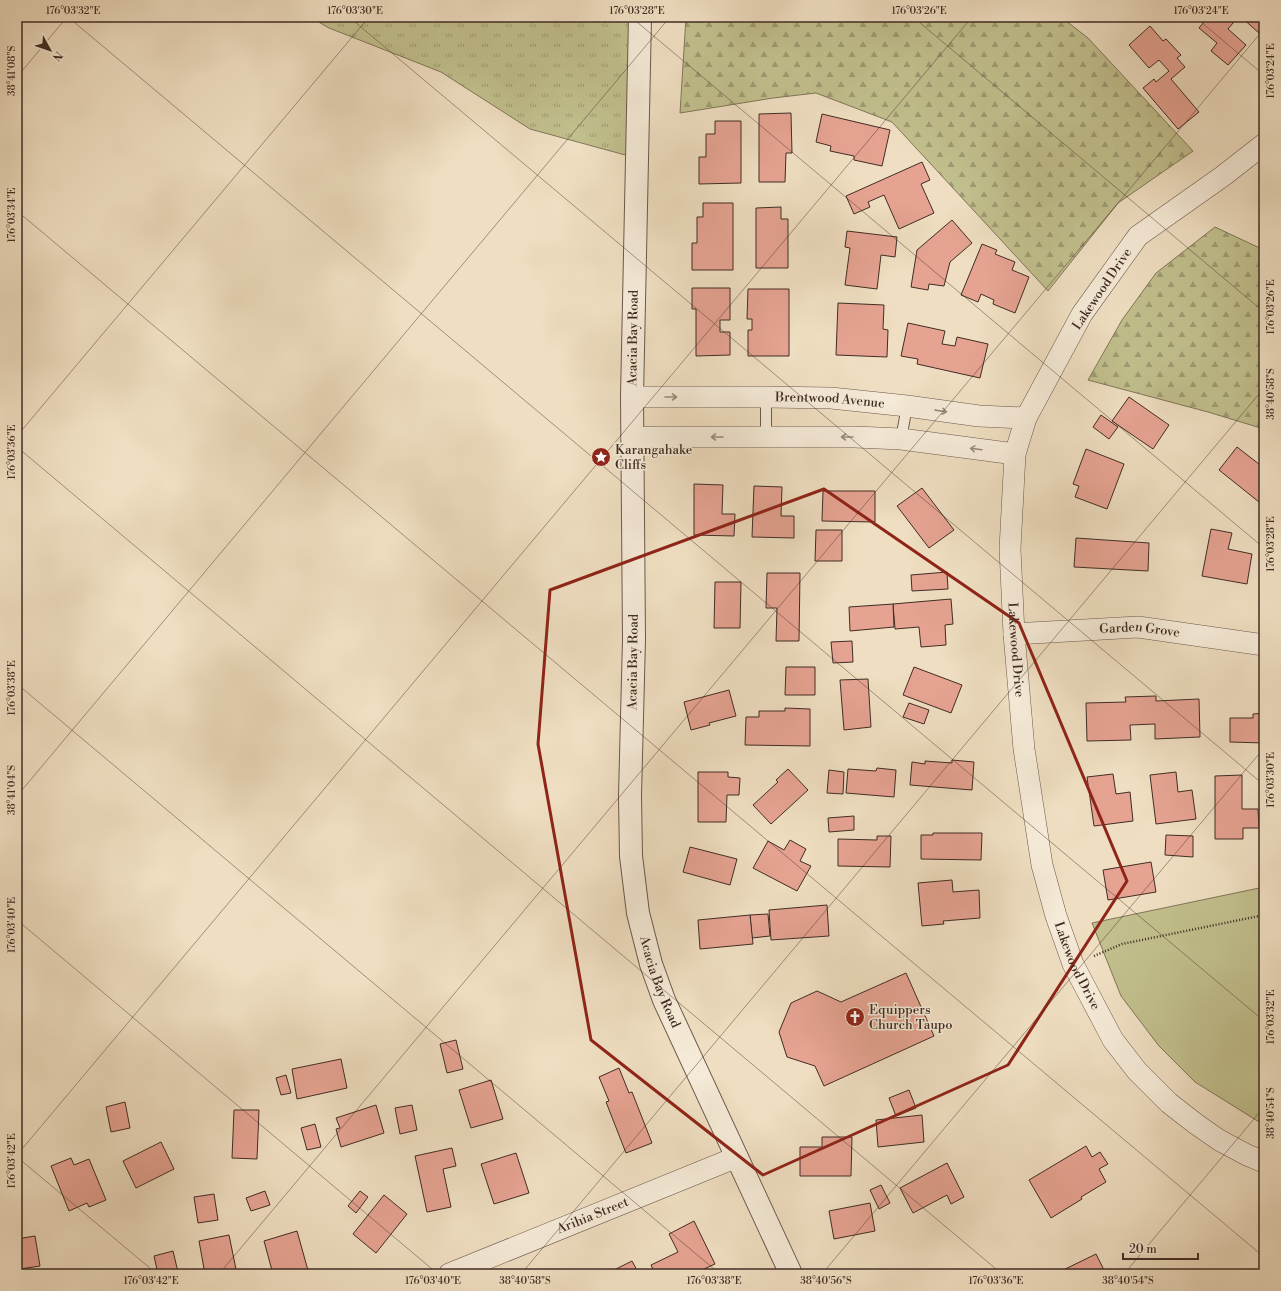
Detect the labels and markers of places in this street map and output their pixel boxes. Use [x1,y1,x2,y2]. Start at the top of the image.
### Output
place label: Karangahake Cliffs [615,442,693,473]
place icon: Karangahake Cliffs [590,446,612,468]
place label: Equippers Church Taupo [869,1002,953,1033]
church icon: Equippers Church Taupo [844,1006,866,1028]

